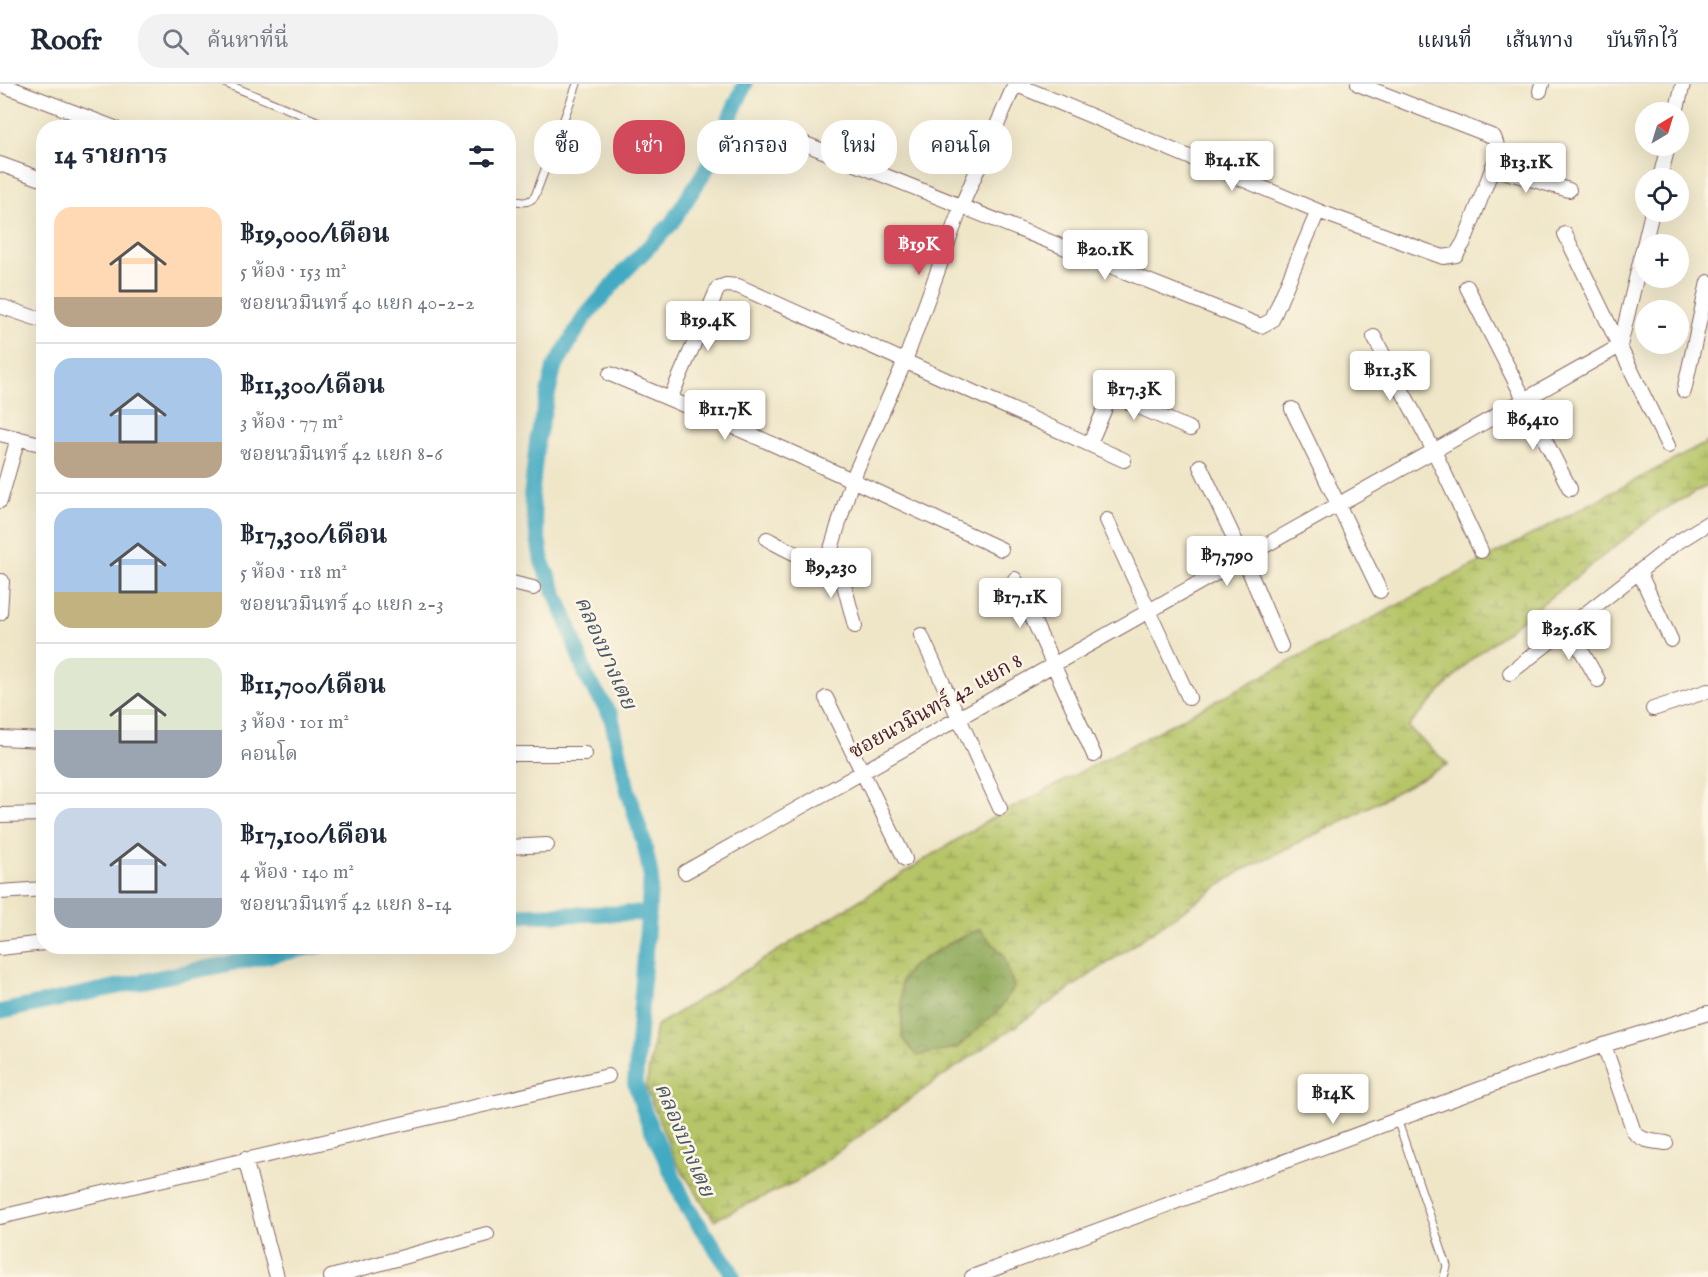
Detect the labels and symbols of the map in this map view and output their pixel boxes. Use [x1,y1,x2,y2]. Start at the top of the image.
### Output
north arrow [1635,102,1689,156]
pin: ฿14.1K [1183,141,1281,192]
pin: ฿13.1K [1477,143,1575,194]
pin: ฿19K [883,225,955,276]
pin: ฿20.1K [1056,230,1154,281]
pin: ฿19.4K [659,301,757,352]
pin: ฿11.3K [1341,351,1439,402]
pin: ฿17.3K [1085,370,1183,421]
pin: ฿11.7K [676,390,774,441]
pin: ฿6,410 [1484,400,1582,451]
pin: ฿7,790 [1178,536,1276,587]
pin: ฿9,230 [782,548,880,599]
pin: ฿17.1K [971,578,1069,629]
water label: คลองบางเตย [568,592,643,716]
pin: ฿25.6K [1520,610,1618,661]
street label: ซอยนวมินทร์ 42 แยก 8 [844,647,1027,766]
pin: ฿14K [1297,1074,1369,1125]
water label: คลองบางเตย [647,1079,721,1203]

